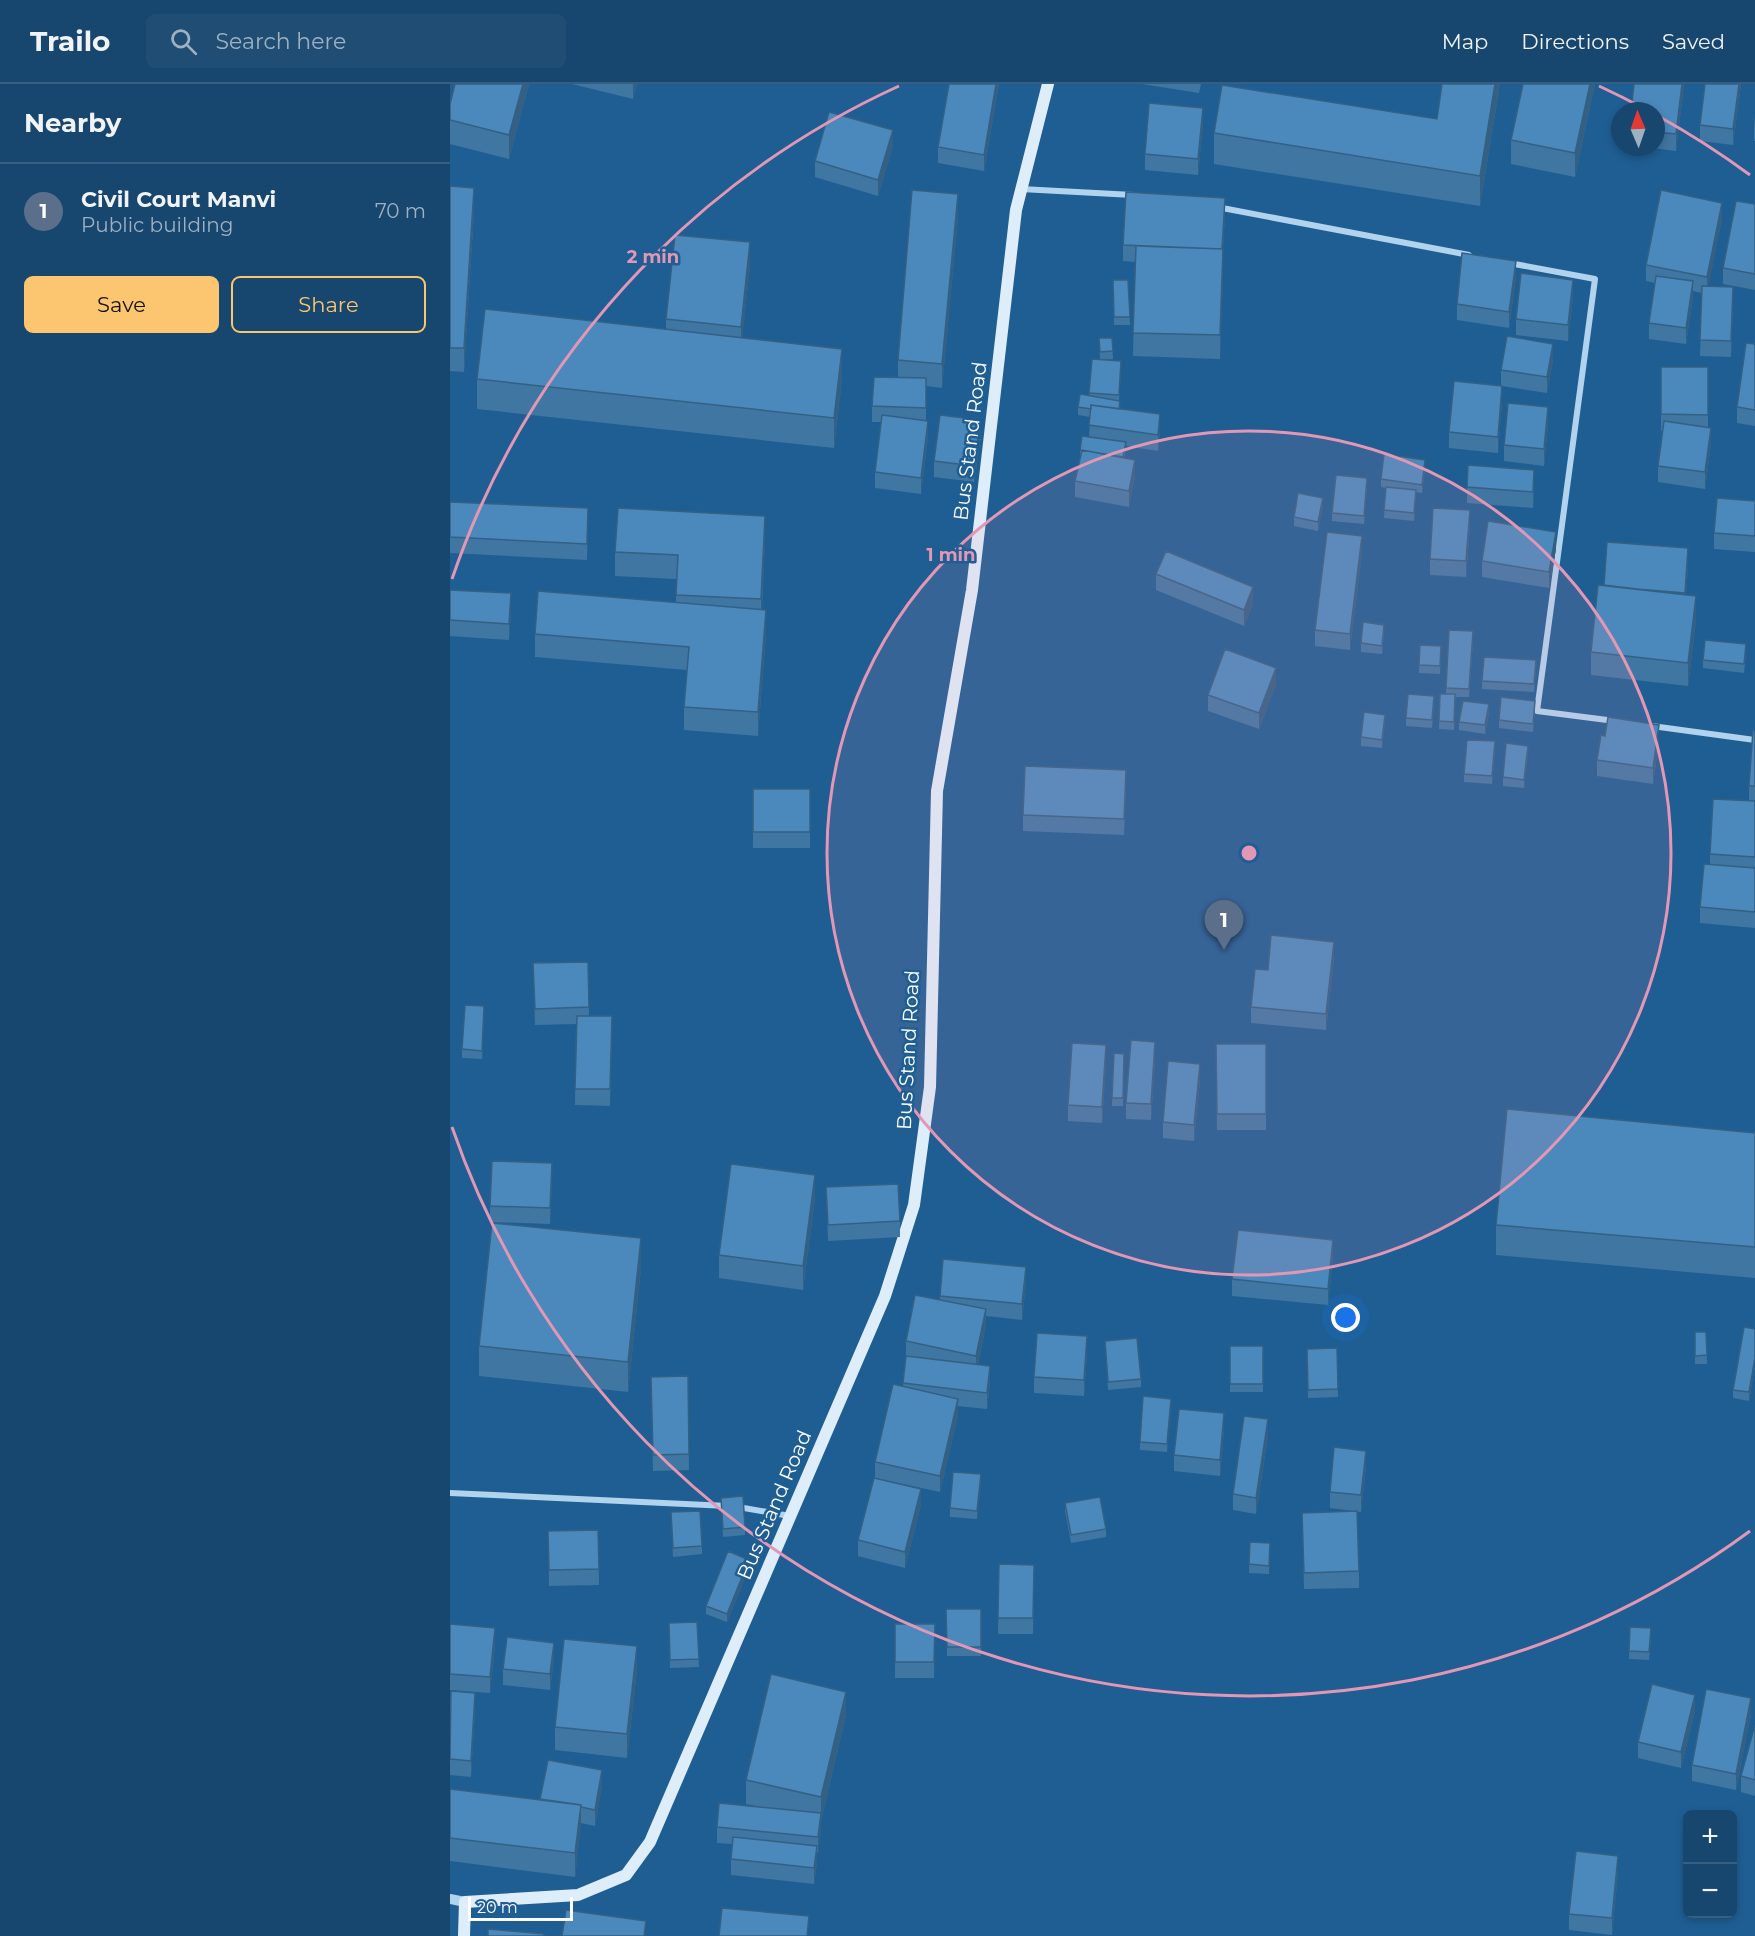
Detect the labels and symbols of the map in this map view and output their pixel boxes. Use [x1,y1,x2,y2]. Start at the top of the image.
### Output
north arrow [1611,102,1665,156]
text: 2 min [627,246,679,268]
street label: Bus Stand Road [948,360,992,522]
text: 1 min [927,544,975,566]
centre of rings [1239,843,1259,863]
pin: 1 [1204,900,1244,950]
street label: Bus Stand Road [892,970,924,1130]
your location [1331,1303,1360,1332]
street label: Bus Stand Road [732,1427,816,1583]
scale bar [468,1894,573,1922]

